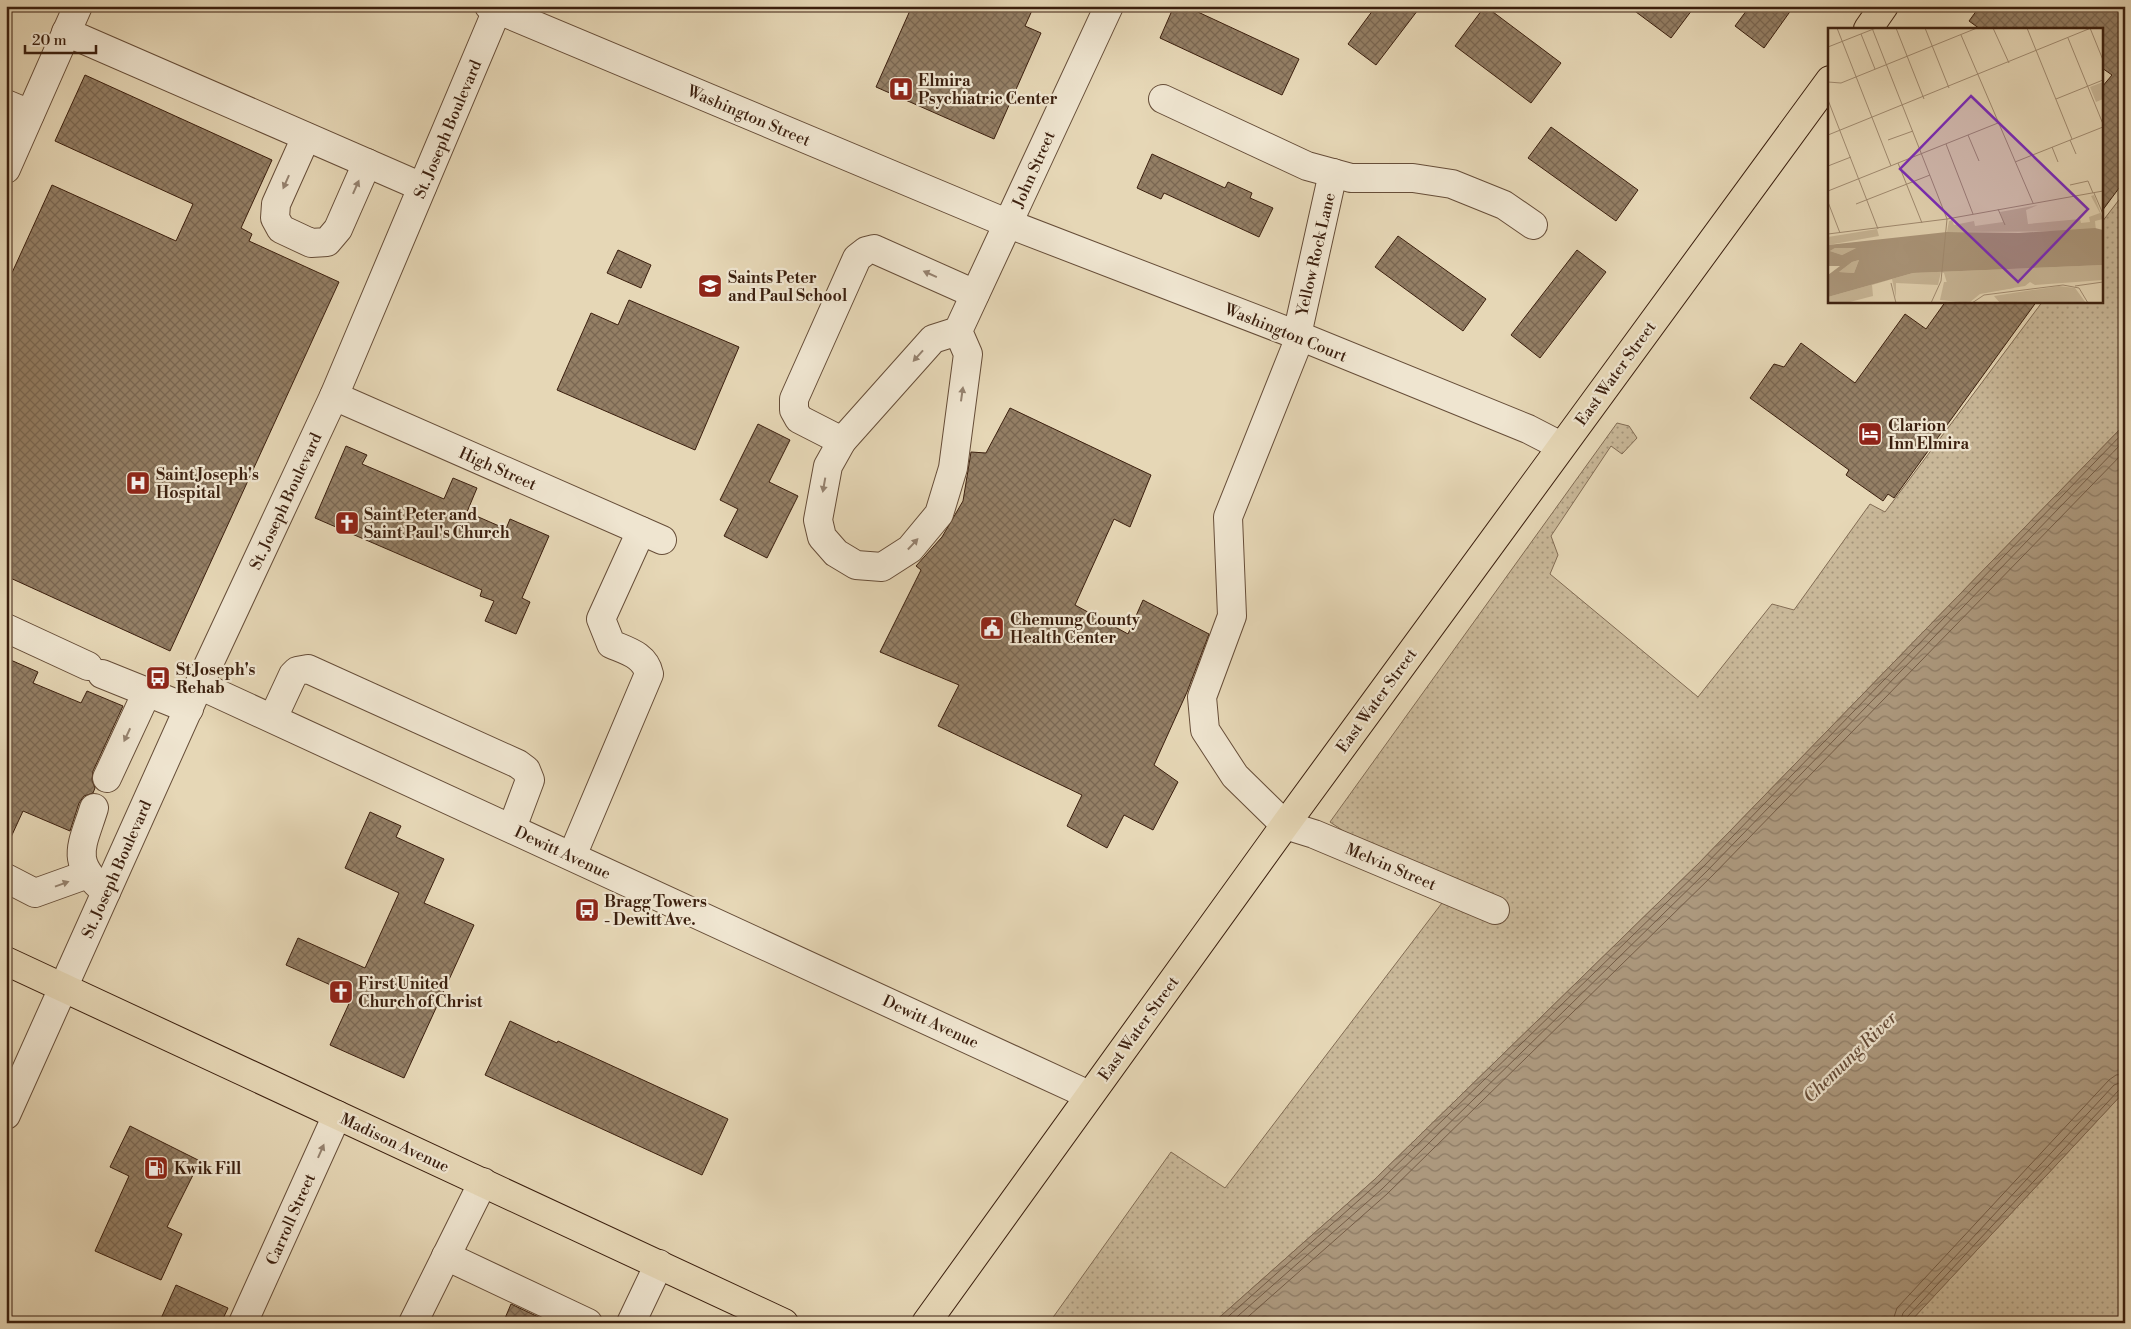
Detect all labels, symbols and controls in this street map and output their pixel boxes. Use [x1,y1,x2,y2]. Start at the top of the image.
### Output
scale bar [25,22,96,54]
inset map [1828,28,2104,302]
text: 20 m [32,31,67,50]
street label: St. Joseph Boulevard [410,57,486,202]
place label: Elmira Psychiatric Center [918,71,1058,109]
hospital icon: Elmira Psychiatric Center [888,76,914,102]
street label: Washington Street [683,81,814,151]
street label: John Street [1008,128,1060,212]
one-way arrow [282,175,290,189]
one-way arrow [353,180,361,194]
street label: Yellow Rock Lane [1292,191,1340,319]
place label: Saints Peter and Paul School [728,268,848,306]
one-way arrow [923,270,937,278]
school or university icon: Saints Peter and Paul School [697,273,723,299]
street label: Washington Court [1220,299,1350,367]
street label: East Water Street [1571,317,1661,430]
one-way arrow [913,350,924,362]
one-way arrow [959,385,967,401]
place label: Clarion Inn Elmira [1888,416,1969,454]
hotel icon: Clarion Inn Elmira [1857,421,1883,447]
street label: St. Joseph Boulevard [245,430,326,573]
street label: High Street [456,443,540,495]
place label: Saint Joseph's Hospital [156,465,259,503]
hospital icon: Saint Joseph's Hospital [125,470,151,496]
one-way arrow [820,478,828,493]
place label: Saint Peter and Saint Paul's Church [364,505,510,543]
church icon: Saint Peter and Saint Paul's Church [334,510,360,536]
one-way arrow [907,538,919,550]
place label: Chemung County Health Center [1010,610,1141,648]
public building icon: Chemung County Health Center [979,615,1005,641]
street label: East Water Street [1332,644,1422,757]
place label: St Joseph's Rehab [176,660,256,698]
bus stop icon: St Joseph's Rehab [145,665,171,691]
one-way arrow [123,728,131,742]
street label: St. Joseph Boulevard [78,797,156,941]
street label: Dewitt Avenue [511,822,614,884]
street label: Melvin Street [1342,839,1439,895]
one-way arrow [55,880,70,888]
place label: Bragg Towers - Dewitt Ave. [604,892,707,930]
bus stop icon: Bragg Towers - Dewitt Ave. [574,897,600,923]
street label: East Water Street [1094,972,1184,1085]
place label: First United Church of Christ [358,974,483,1012]
church icon: First United Church of Christ [328,979,354,1005]
street label: Dewitt Avenue [879,991,982,1053]
water label: Chemung River [1798,1006,1903,1108]
street label: Madison Avenue [337,1109,452,1177]
one-way arrow [317,1144,325,1158]
fuel station icon: Kwik Fill [143,1155,169,1181]
place label: Kwik Fill [174,1159,242,1179]
street label: Carroll Street [262,1170,320,1268]

